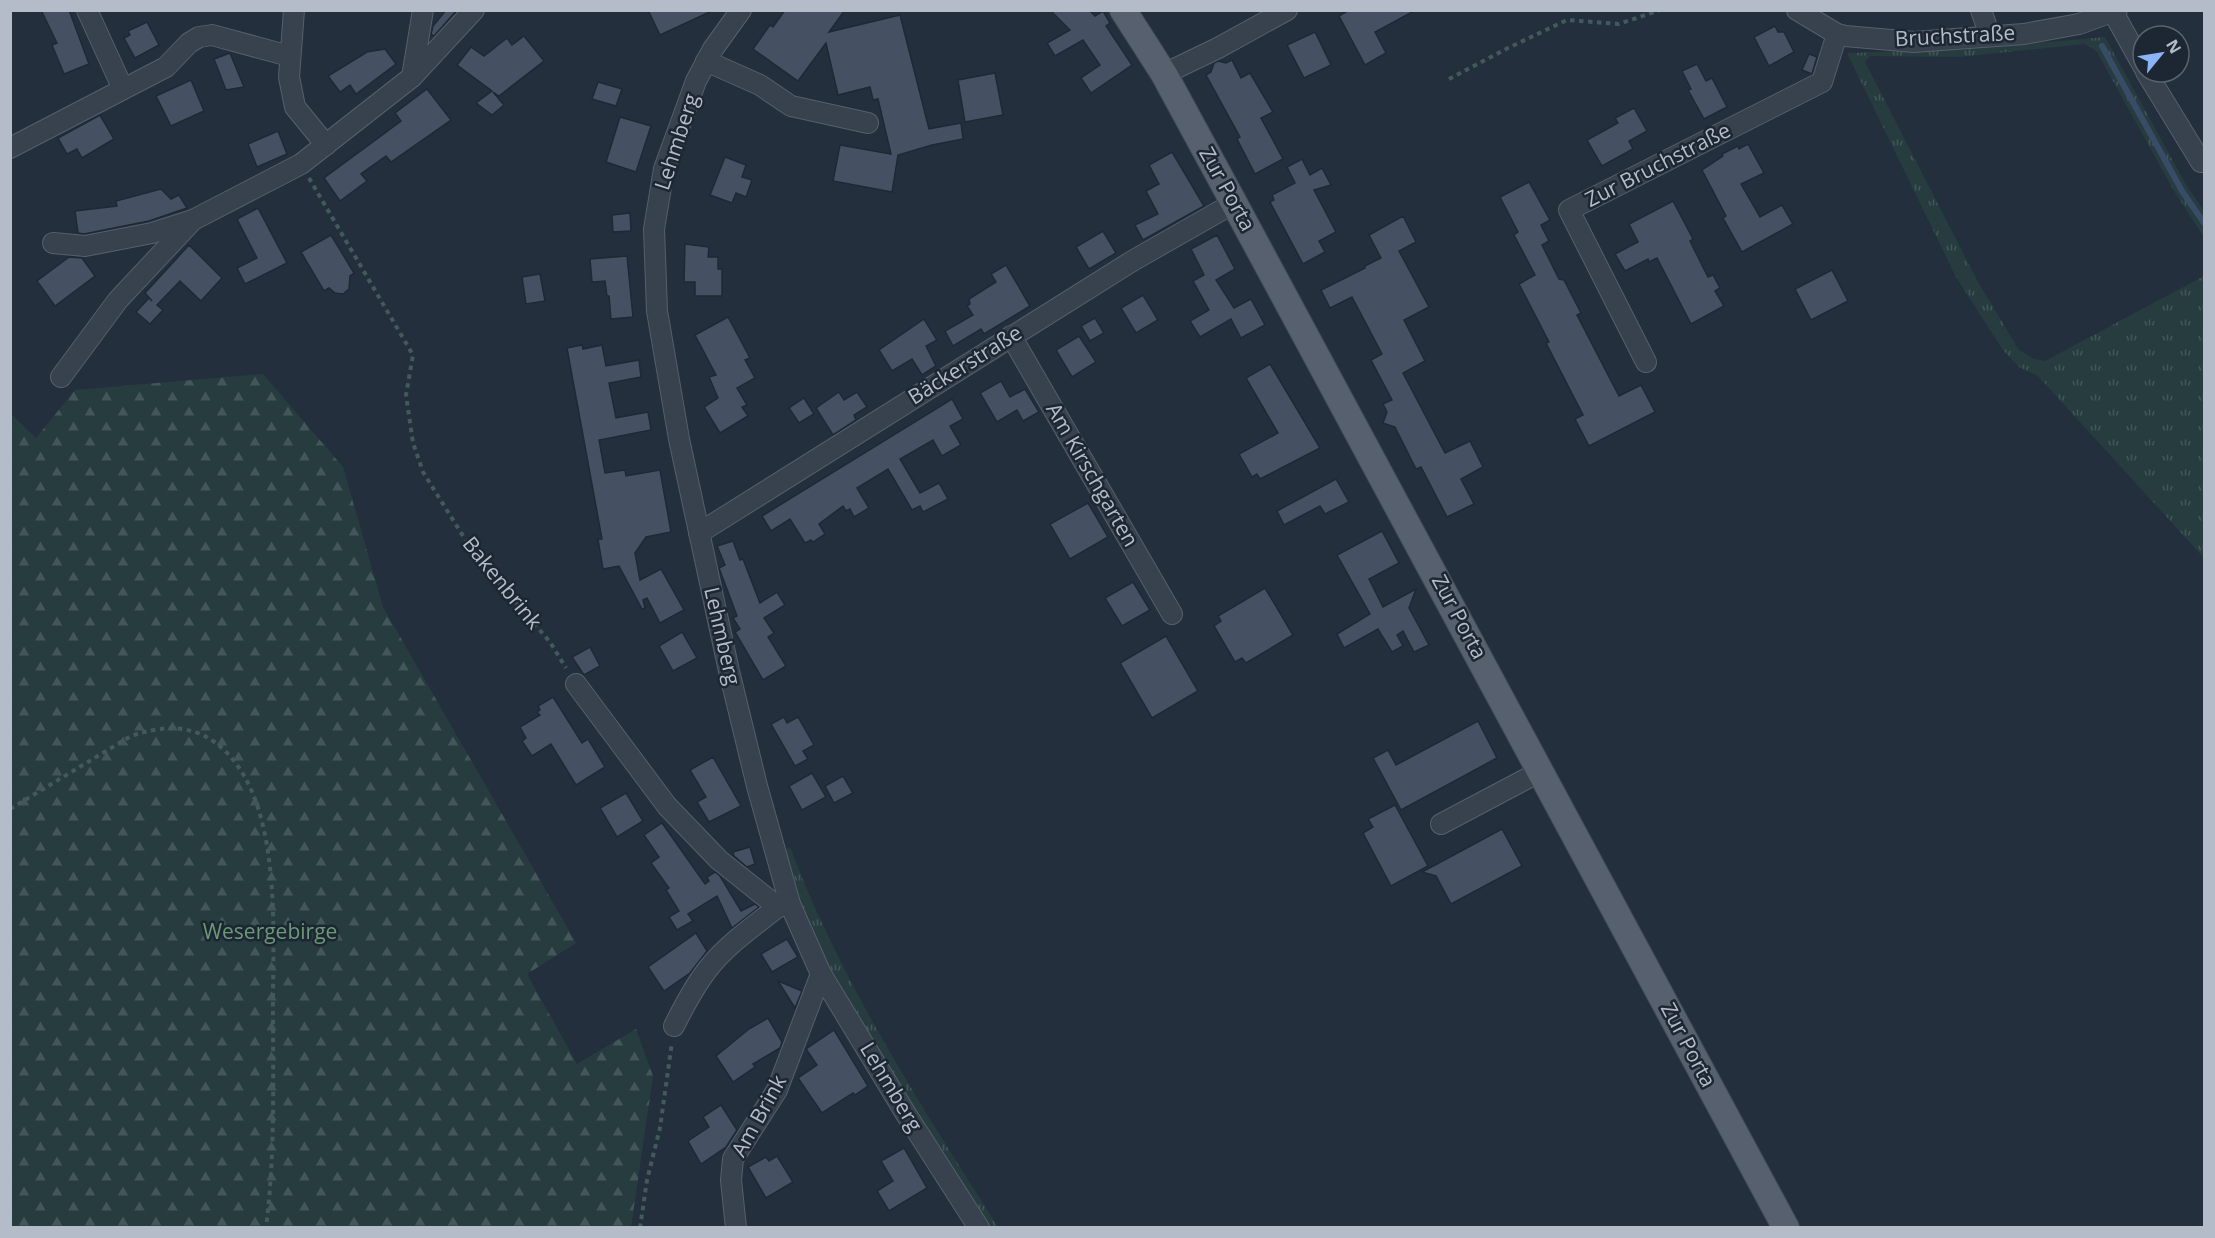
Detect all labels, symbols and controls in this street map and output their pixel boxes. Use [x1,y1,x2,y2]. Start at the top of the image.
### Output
street label: Bruchstraße [1894,18,2016,52]
north arrow [2131,24,2191,84]
text: N [2161,35,2187,58]
street label: Lehmberg [647,90,705,193]
street label: Zur Bruchstraße [1580,115,1735,213]
street label: Zur Porta [1193,142,1262,236]
street label: Bäckerstraße [902,318,1027,410]
street label: Am Kirschgarten [1040,397,1145,552]
street label: Bakenbrink [457,530,549,635]
street label: Zur Porta [1426,569,1494,664]
street label: Lehmberg [698,584,748,687]
park label: Wesergebirge [203,917,337,945]
street label: Zur Porta [1655,997,1723,1092]
street label: Lehmberg [854,1037,930,1136]
street label: Am Brink [724,1070,792,1161]

